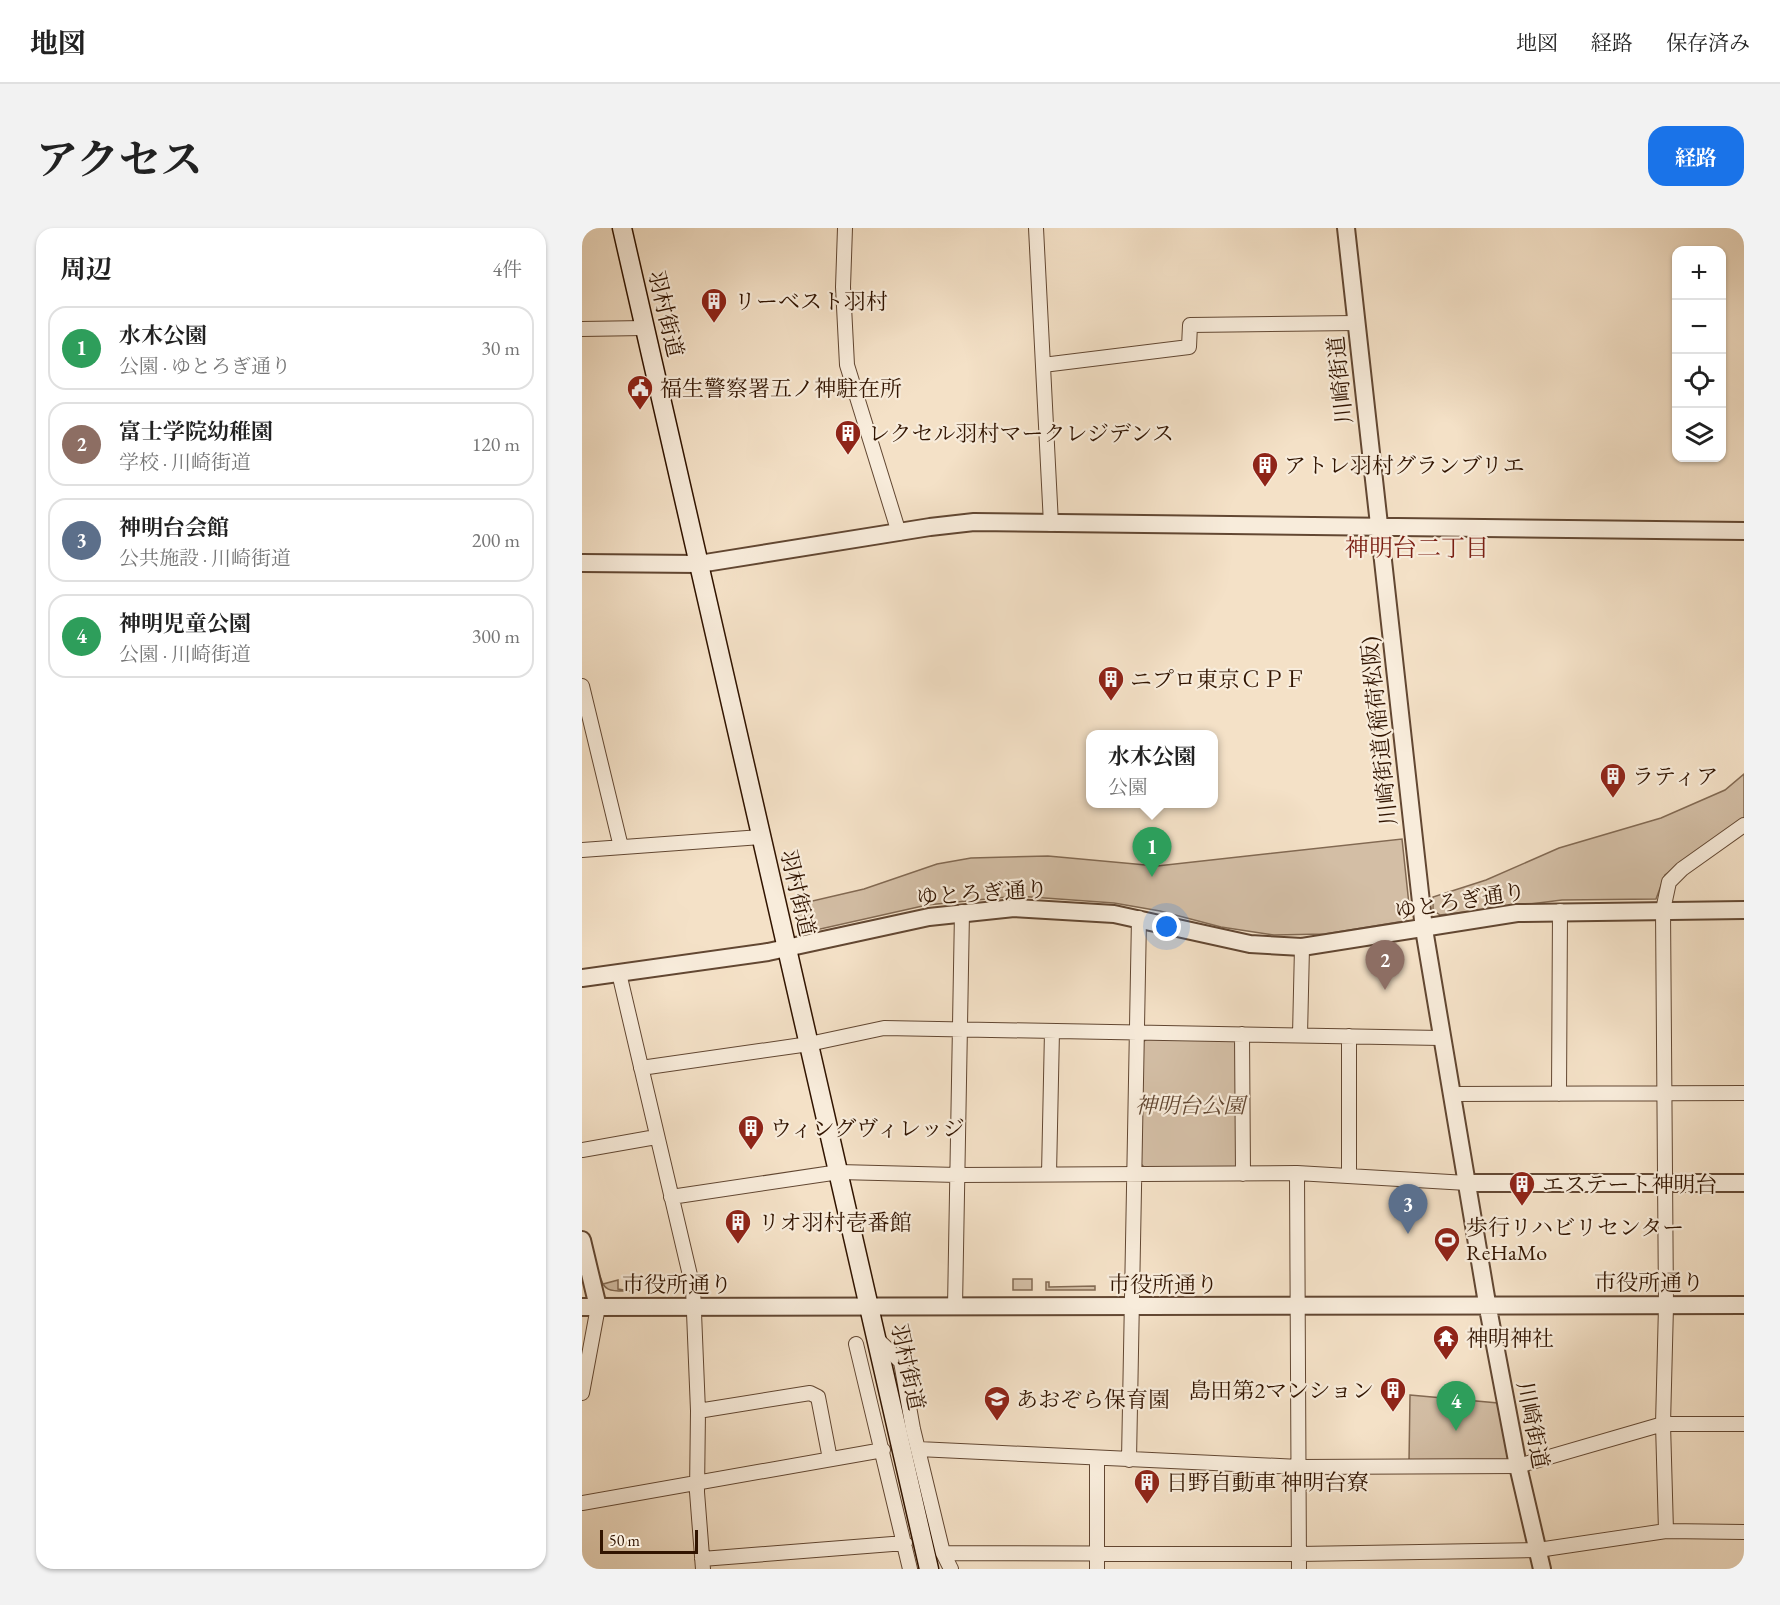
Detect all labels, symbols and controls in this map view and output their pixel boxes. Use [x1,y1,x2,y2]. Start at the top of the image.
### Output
text: 地図 [30,25,86,61]
text: 地図 [1516,29,1558,56]
text: 経路 [1591,29,1633,56]
text: 保存済み [1666,29,1750,56]
button: 経路 [1648,126,1744,186]
text: アクセス [36,132,203,187]
map controls [1672,246,1726,462]
button: + [1672,246,1726,300]
text: 周辺 [60,252,112,286]
text: 4件 [492,256,522,282]
street label: 羽村街道 [642,268,690,360]
building icon: リーベスト羽村 [699,286,729,324]
place label: リーベスト羽村 [734,287,888,316]
button: − [1672,300,1726,354]
text: 水木公園 [119,321,207,350]
text: 1 [76,335,87,361]
text: 30 m [481,335,520,361]
street label: 川崎街道 [1321,335,1359,425]
text: 公園 · ゆとろぎ通り [119,353,291,379]
button: locate [1672,354,1726,408]
public building icon: 福生警察署五ノ神駐在所 [625,373,655,411]
place label: 福生警察署五ノ神駐在所 [660,374,902,403]
button: layers [1672,408,1726,462]
text: 富士学院幼稚園 [119,417,273,446]
building icon: レクセル羽村マークレジデンス [833,418,863,456]
place label: レクセル羽村マークレジデンス [868,419,1174,448]
text: 2 [76,431,87,457]
text: 120 m [472,431,520,457]
text: 学校 · 川崎街道 [119,449,251,475]
building icon: アトレ羽村グランブリエ [1250,450,1280,488]
place label: アトレ羽村グランブリエ [1284,451,1525,480]
text: 神明台会館 [119,513,229,542]
text: 3 [76,527,87,553]
text: 200 m [472,527,520,553]
district label: 神明台二丁目 [1345,532,1489,563]
text: 公共施設 · 川崎街道 [119,545,291,571]
text: 神明児童公園 [119,609,251,638]
text: 4 [76,623,87,649]
text: 300 m [472,623,520,649]
street label: 川崎街道(稲荷松阪) [1355,635,1403,827]
text: 公園 · 川崎街道 [119,641,251,667]
building icon: ニプロ東京ＣＰＦ [1096,664,1126,702]
place label: ニプロ東京ＣＰＦ [1130,665,1306,694]
popup [1086,730,1218,808]
text: 水木公園 [1108,742,1196,771]
building icon: ラティア [1598,761,1628,799]
place label: ラティア [1632,762,1718,791]
text: 公園 [1108,774,1148,800]
pin: 1 [1132,828,1172,877]
street label: 羽村街道 [774,847,822,939]
street label: ゆとろぎ通り [915,874,1049,912]
street label: ゆとろぎ通り [1393,876,1527,926]
your location [1152,912,1181,941]
pin: 2 [1366,940,1404,990]
park label: 神明台公園 [1135,1091,1248,1120]
building icon: ウィングヴィレッジ [736,1113,766,1151]
place label: ウィングヴィレッジ [770,1114,965,1143]
building icon: エステート神明台 [1507,1169,1537,1207]
place label: エステート神明台 [1542,1170,1718,1199]
pin: 3 [1388,1184,1428,1234]
building icon: リオ羽村壱番館 [723,1207,753,1245]
place label: リオ羽村壱番館 [758,1208,912,1237]
place label: 歩行リハビリセンター ReHaMo [1466,1213,1684,1267]
sports icon: 歩行リハビリセンター ReHaMo [1432,1225,1462,1263]
street label: 市役所通り [1594,1268,1704,1297]
street label: 市役所通り [622,1270,732,1299]
street label: 市役所通り [1108,1270,1218,1299]
street label: 羽村街道 [885,1321,931,1413]
temple icon: 神明神社 [1431,1323,1461,1361]
place label: 神明神社 [1466,1324,1554,1353]
building icon: 島田第2マンション [1378,1375,1408,1413]
place label: 島田第2マンション [1188,1376,1374,1405]
street label: 川崎街道 [1510,1379,1556,1471]
pin: 4 [1436,1382,1476,1431]
school or university icon: あおぞら保育園 [982,1384,1012,1422]
place label: あおぞら保育園 [1016,1385,1170,1414]
building icon: 日野自動車 神明台寮 [1132,1467,1162,1505]
place label: 日野自動車 神明台寮 [1166,1468,1368,1497]
scale bar [600,1527,698,1554]
text: 50 m [609,1530,640,1551]

